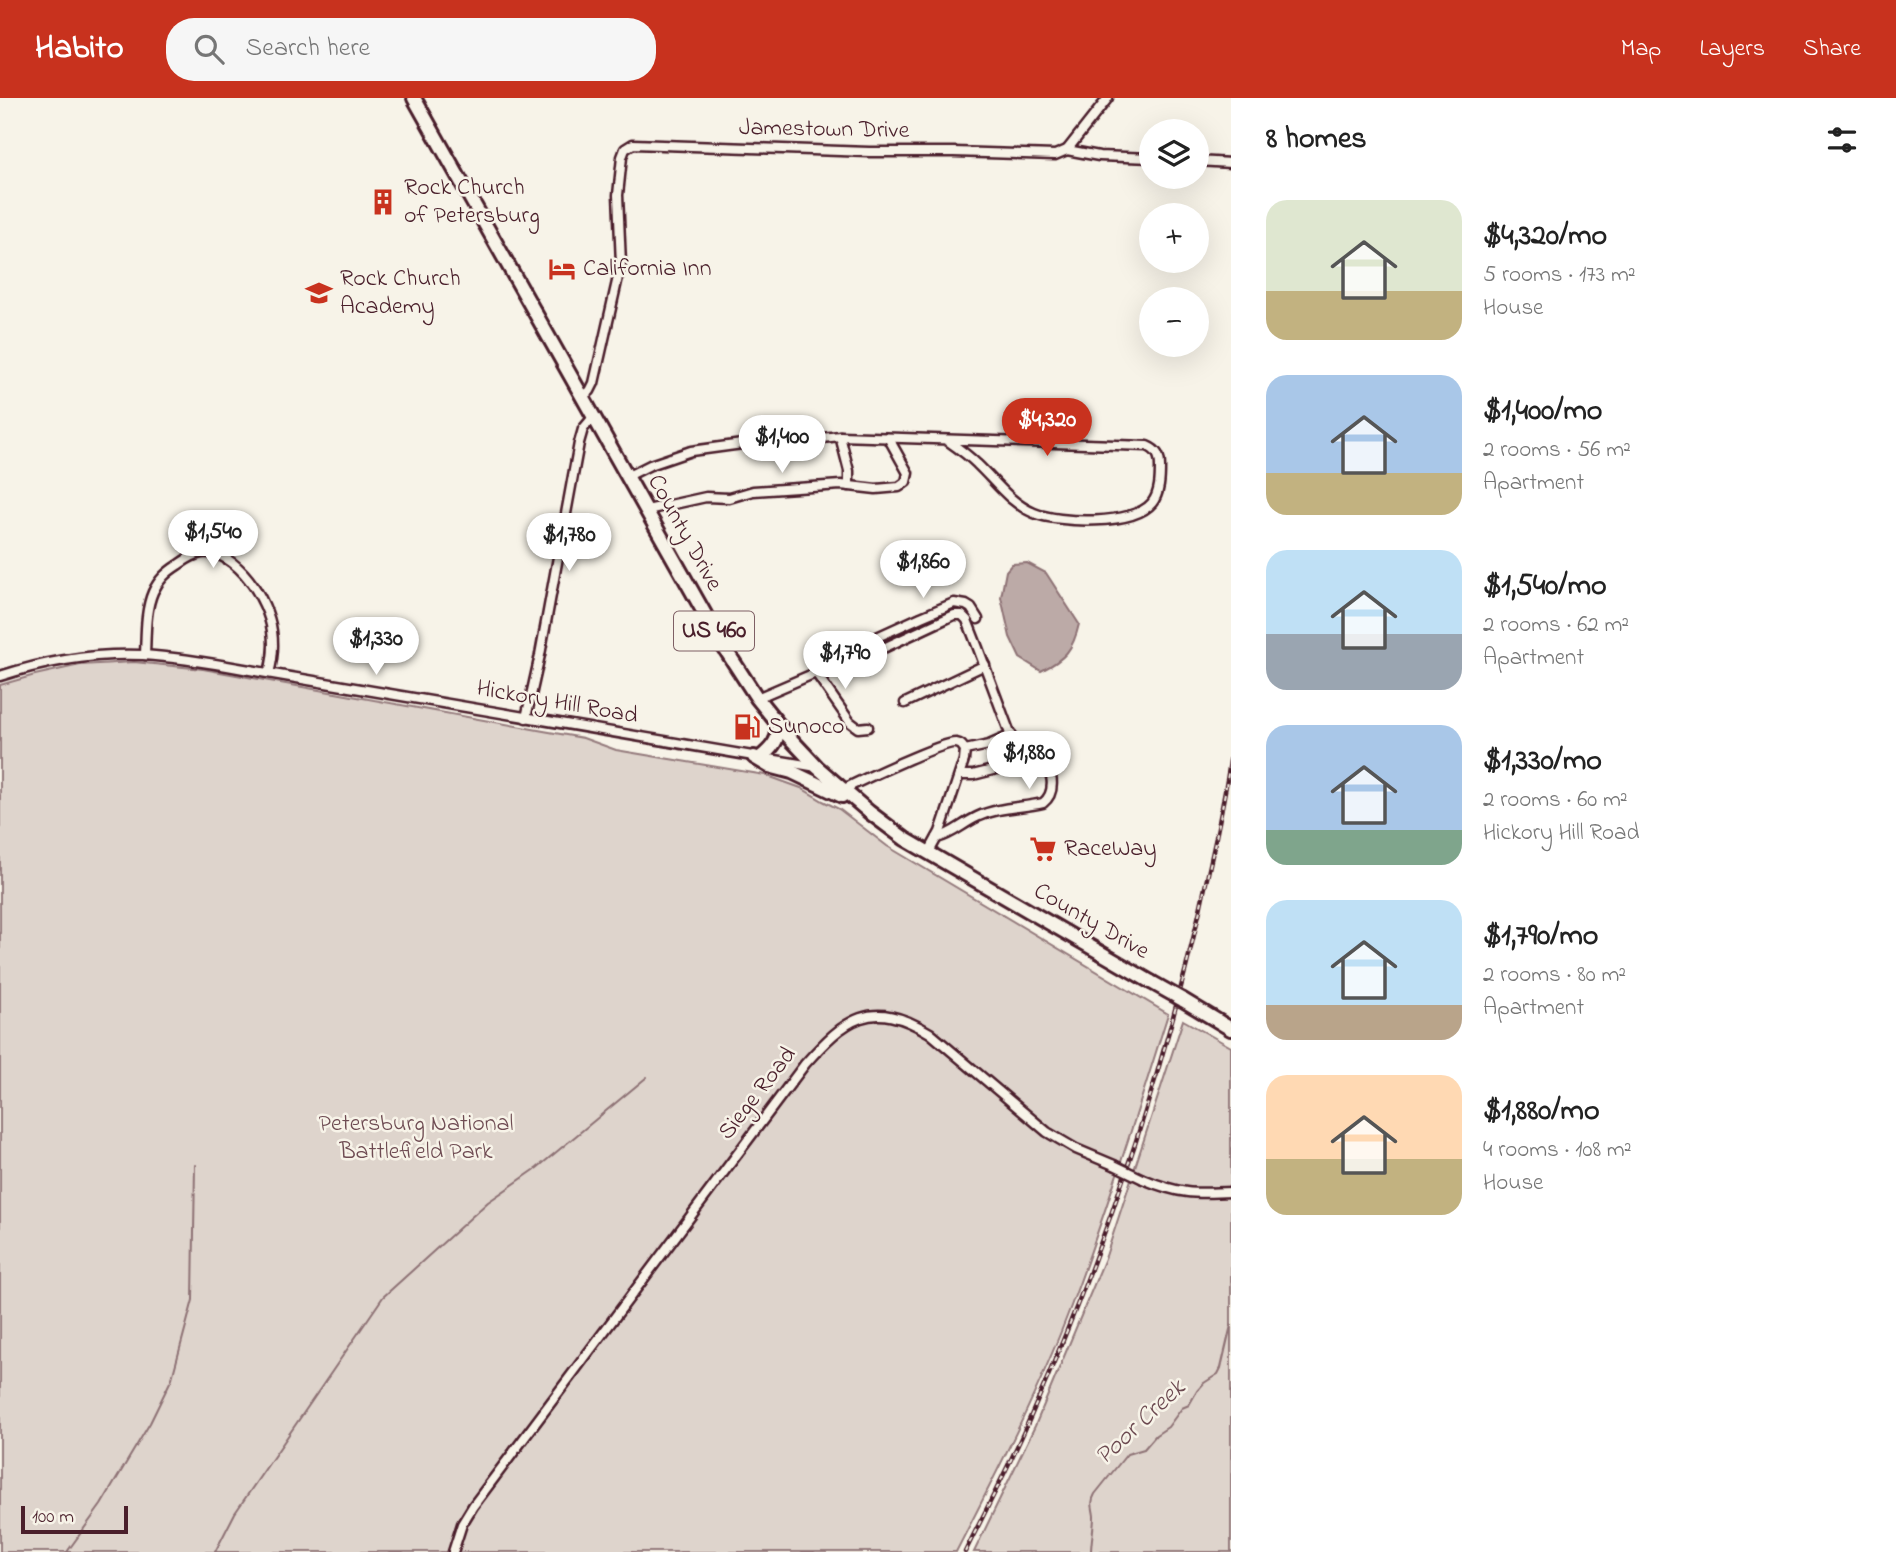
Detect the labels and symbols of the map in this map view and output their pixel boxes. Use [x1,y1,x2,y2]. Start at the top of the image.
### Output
street label: Jamestown Drive [738,111,910,149]
place label: Rock Church of Petersburg [404,171,540,234]
building icon: Rock Church of Petersburg [368,187,398,217]
place label: California Inn [583,252,712,287]
hotel icon: California Inn [547,254,577,284]
place label: Rock Church Academy [340,262,461,326]
school or university icon: Rock Church Academy [304,278,334,308]
pin: $4,320 [990,398,1104,458]
pin: $1,400 [725,416,839,475]
street label: County Drive [637,468,731,598]
pin: $1,540 [156,510,270,570]
pin: $1,780 [512,514,626,573]
pin: $1,860 [866,540,980,600]
road number: US 460 [674,611,754,650]
pin: $1,330 [319,618,433,677]
pin: $1,790 [788,632,902,691]
street label: Hickory Hill Road [473,672,641,735]
place label: Sunoco [768,710,845,745]
fuel station icon: Sunoco [732,712,762,742]
pin: $1,880 [972,732,1086,791]
place label: RaceWay [1064,832,1157,868]
supermarket icon: RaceWay [1028,834,1058,864]
street label: County Drive [1026,875,1156,970]
street label: Siege Road [710,1039,806,1148]
park label: Petersburg National Battlefield Park [318,1107,514,1170]
water label: Poor Creek [1087,1370,1196,1475]
scale bar [21,1503,128,1535]

